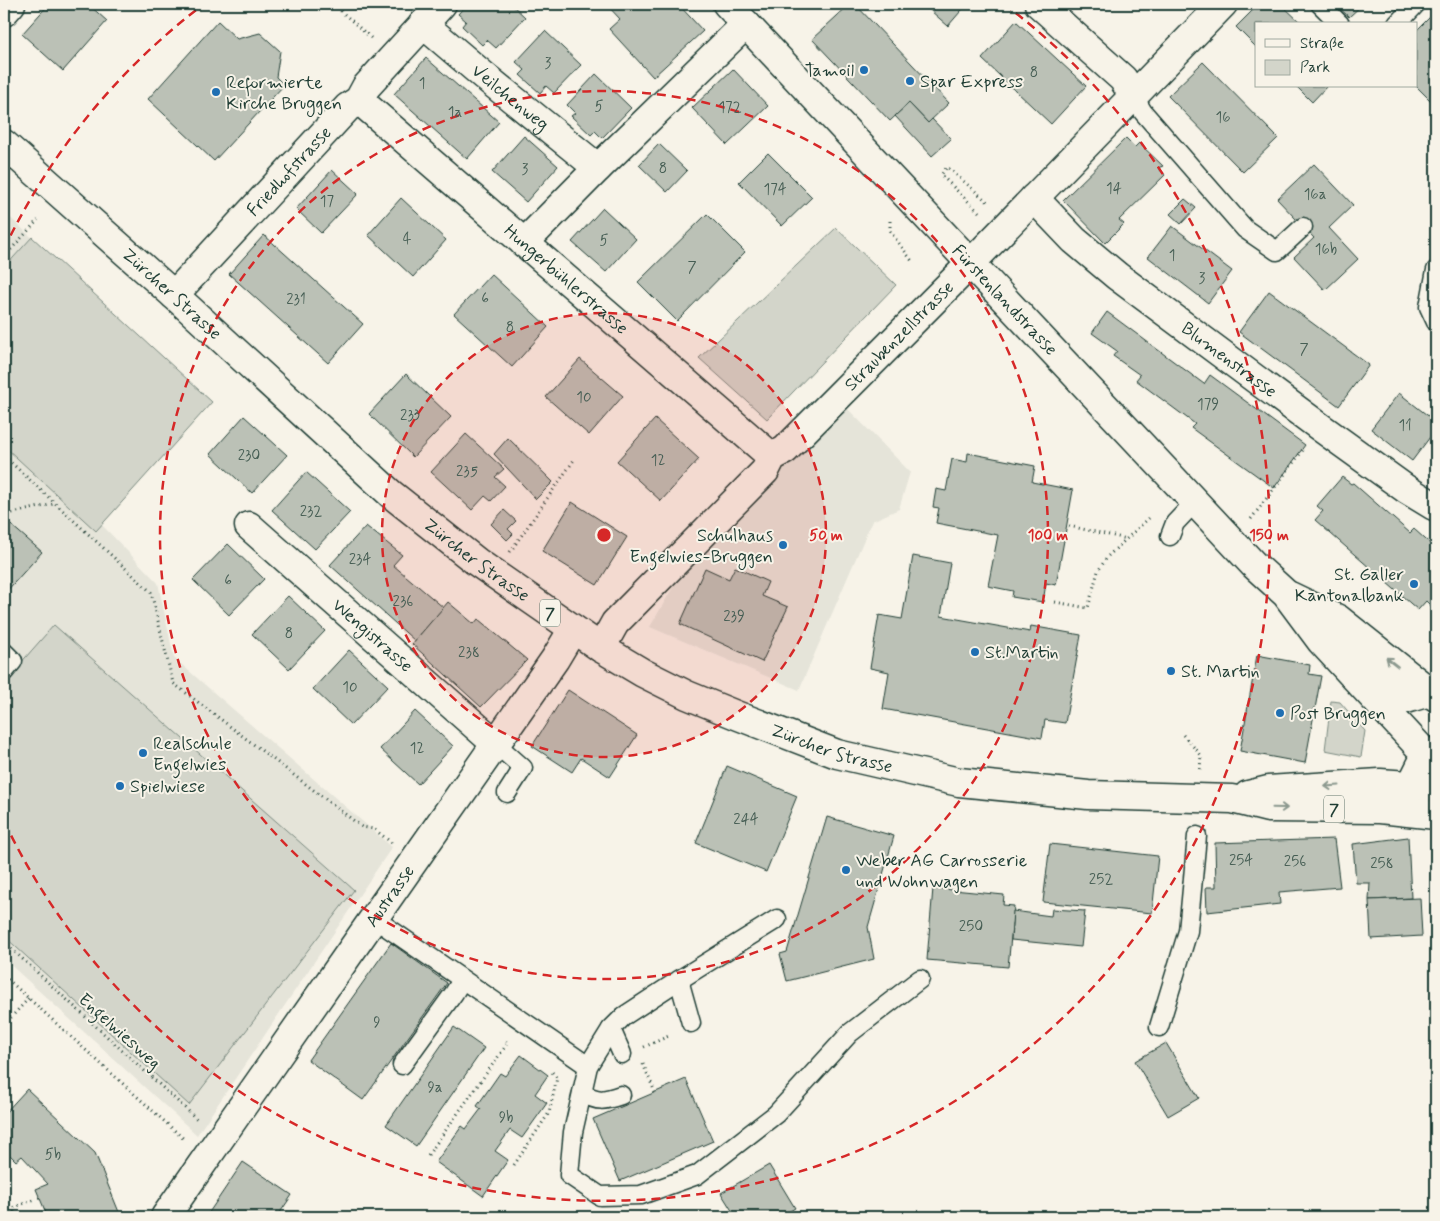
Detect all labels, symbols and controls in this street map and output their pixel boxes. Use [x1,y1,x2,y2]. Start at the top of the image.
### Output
legend [1255,22,1418,88]
text: Straße [1300,34,1344,54]
house number: 3 [545,54,552,74]
text: Park [1300,58,1330,78]
street label: Veilchenweg [466,59,554,137]
place label: Tamoil [805,59,854,83]
house number: 8 [1030,63,1038,83]
marker: Tamoil [858,64,870,76]
place label: Spar Express [920,70,1023,94]
place label: Reformierte Kirche Bruggen [226,71,342,117]
house number: 1 [419,74,425,94]
marker: Spar Express [904,75,916,87]
marker: Reformierte Kirche Bruggen [210,86,222,98]
house number: 5 [594,97,604,117]
house number: 172 [718,98,742,118]
house number: 1a [448,103,462,123]
house number: 16 [1215,108,1231,128]
street label: Friedhofstrasse [242,121,337,222]
house number: 8 [659,159,667,179]
house number: 3 [522,160,529,180]
house number: 14 [1106,179,1122,199]
house number: 174 [763,180,787,200]
house number: 16a [1304,185,1327,205]
house number: 17 [320,192,335,212]
street label: Hungerbühlerstrasse [498,219,633,340]
house number: 4 [403,229,412,249]
house number: 5 [599,231,609,251]
street label: Fürstenlandstrasse [946,240,1062,361]
house number: 16b [1315,240,1337,260]
street label: Zürcher Strasse [116,243,226,346]
house number: 1 [1169,246,1175,266]
house number: 7 [687,258,697,278]
house number: 3 [1199,269,1206,289]
street label: Straubenzellstrasse [839,276,960,397]
house number: 6 [481,289,489,309]
house number: 231 [286,290,306,310]
street label: Blumenstrasse [1176,317,1281,404]
house number: 8 [506,318,514,338]
house number: 7 [1299,340,1309,360]
house number: 10 [576,388,592,408]
house number: 179 [1197,395,1219,415]
house number: 233 [400,406,420,426]
house number: 11 [1398,416,1412,436]
house number: 230 [238,446,260,466]
house number: 12 [651,451,665,471]
house number: 235 [456,462,478,482]
house number: 232 [300,502,322,522]
street label: Zürcher Strasse [418,513,534,608]
place label: Schulhaus Engelwies-Bruggen [629,524,773,571]
centre of rings [595,526,613,544]
text: 50 m [809,526,843,546]
text: 100 m [1028,526,1068,546]
text: 150 m [1249,526,1289,546]
marker: Schulhaus Engelwies-Bruggen [777,539,789,551]
house number: 234 [349,550,371,570]
place label: St. Galler Kantonalbank [1295,563,1404,608]
house number: 6 [224,571,232,591]
marker: St. Galler Kantonalbank [1408,578,1420,590]
house number: 236 [393,592,413,612]
street label: Wengistrasse [327,594,418,678]
road number: 7 [540,600,560,626]
house number: 239 [723,607,745,627]
house number: 8 [285,624,293,644]
place label: St.Martin [985,641,1059,665]
house number: 238 [458,643,480,663]
marker: St.Martin [969,646,981,658]
one-way arrow [1385,656,1398,667]
place label: St. Martin [1181,660,1260,684]
marker: St. Martin [1165,665,1177,677]
house number: 10 [342,678,358,698]
place label: Post Bruggen [1290,702,1386,727]
marker: Post Bruggen [1274,707,1286,719]
street label: Zürcher Strasse [767,719,895,779]
place label: Realschule Engelwies [153,732,232,779]
house number: 12 [410,739,424,759]
marker: Realschule Engelwies [137,747,149,759]
place label: Spielwiese [130,775,205,799]
marker: Spielwiese [114,780,126,792]
one-way arrow [1324,781,1340,790]
road number: 7 [1324,796,1344,822]
one-way arrow [1271,803,1287,813]
house number: 244 [733,810,759,830]
place label: Weber AG Carrosserie und Wohnwagen [856,849,1027,894]
house number: 254 [1229,851,1253,871]
house number: 256 [1284,852,1306,872]
house number: 258 [1370,854,1394,874]
street label: Austrasse [360,861,421,932]
marker: Weber AG Carrosserie und Wohnwagen [840,864,852,876]
house number: 252 [1089,870,1113,890]
house number: 250 [959,917,983,937]
street label: Engelwiesweg [72,988,166,1077]
house number: 9 [373,1013,381,1033]
house number: 9a [427,1078,443,1098]
house number: 9b [499,1108,513,1128]
house number: 5b [45,1145,61,1165]

